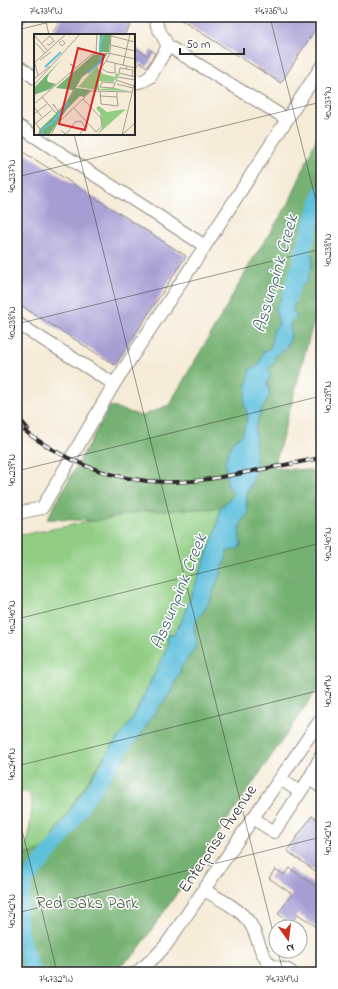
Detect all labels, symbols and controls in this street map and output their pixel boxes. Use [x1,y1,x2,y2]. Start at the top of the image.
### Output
text: 74.734°W [29,4,63,19]
text: 74.736°W [254,4,288,19]
scale bar [180,30,244,56]
inset map [34,34,135,135]
text: 50 m [186,36,210,54]
text: 40.237°N [321,86,336,120]
text: 40.237°N [5,159,20,193]
water label: Assunpink Creek [248,211,307,336]
text: 40.238°N [321,233,336,266]
text: 40.238°N [5,306,20,339]
text: 40.239°N [321,381,336,413]
text: 40.239°N [5,454,20,486]
text: 40.240°N [321,527,336,561]
water label: Assunpink Creek [145,529,215,654]
text: 40.240°N [5,600,20,634]
text: 40.241°N [321,675,336,707]
text: 40.241°N [5,748,20,780]
street label: Enterprise Avenue [172,779,264,898]
text: 40.242°N [321,821,336,855]
park label: Red Oaks Park [36,891,139,916]
text: 40.242°N [5,894,20,928]
north arrow [268,919,308,959]
text: N [285,939,296,956]
text: 74.732°W [39,972,73,987]
text: 74.734°W [265,972,299,987]

